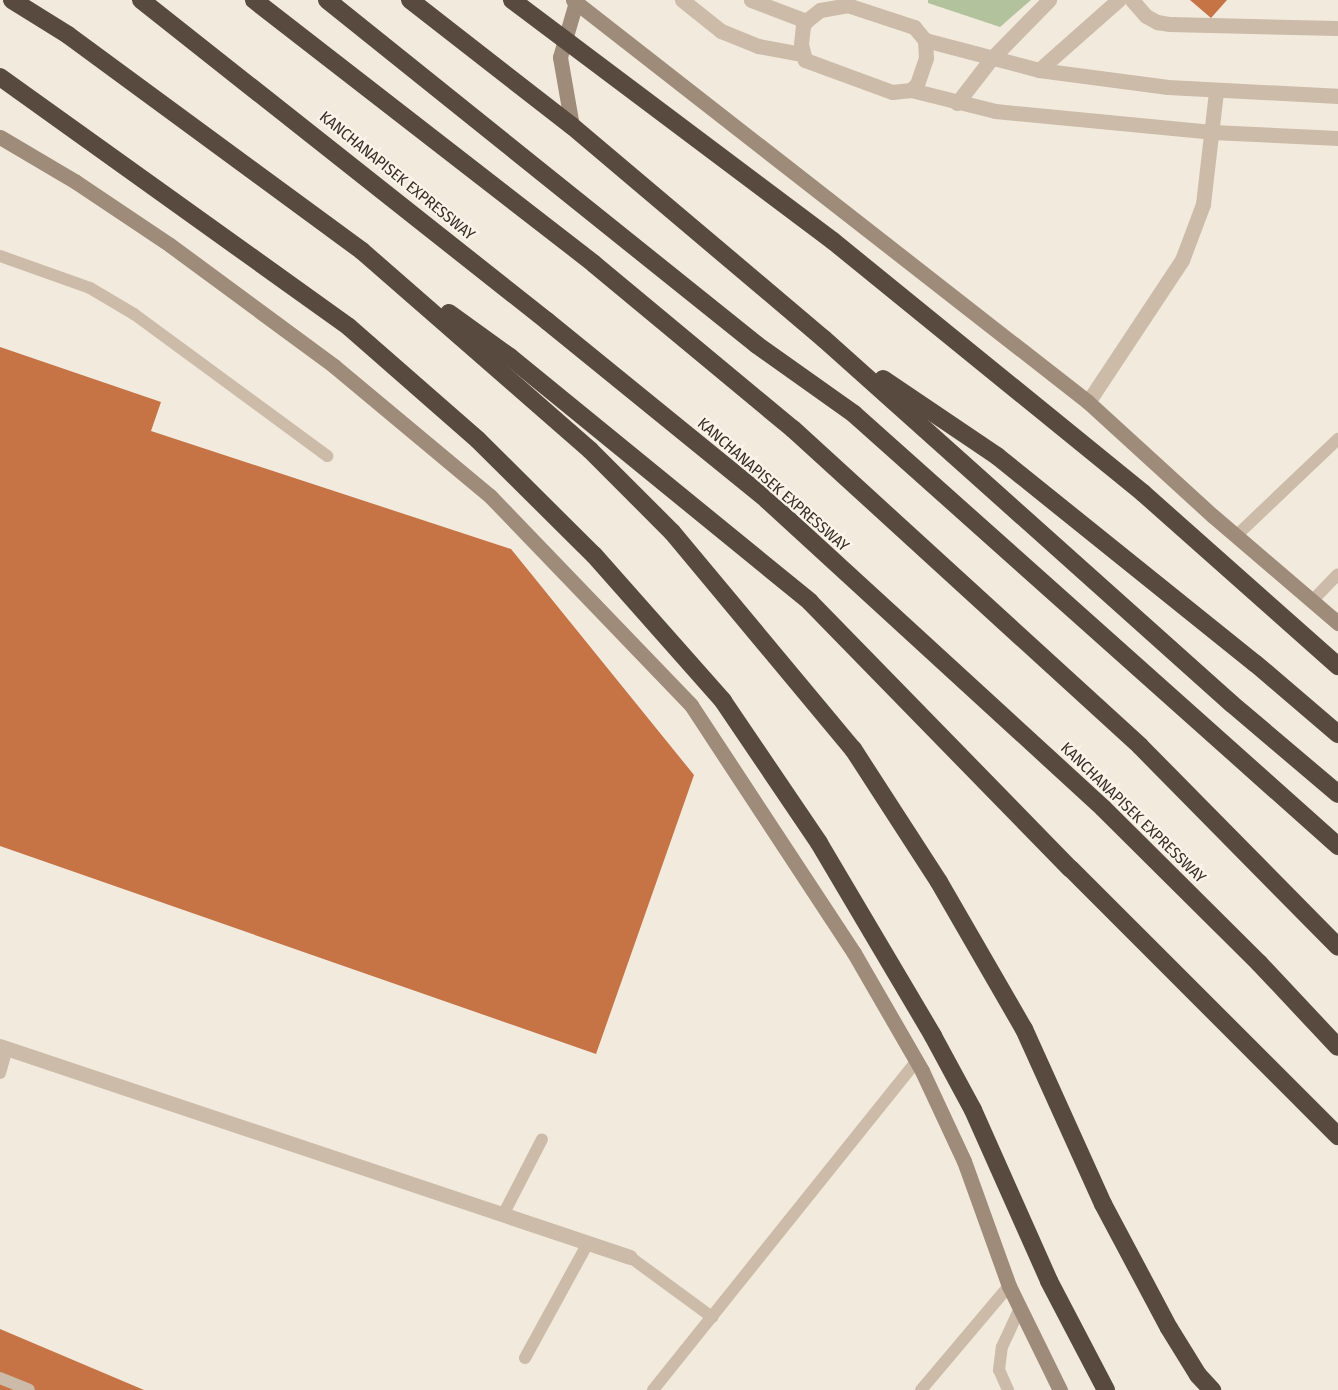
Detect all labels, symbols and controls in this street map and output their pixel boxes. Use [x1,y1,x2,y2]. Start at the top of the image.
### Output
street label: KANCHANAPISEK EXPRESSWAY [316,107,478,245]
street label: KANCHANAPISEK EXPRESSWAY [693,414,853,556]
street label: KANCHANAPISEK EXPRESSWAY [1057,739,1209,887]

